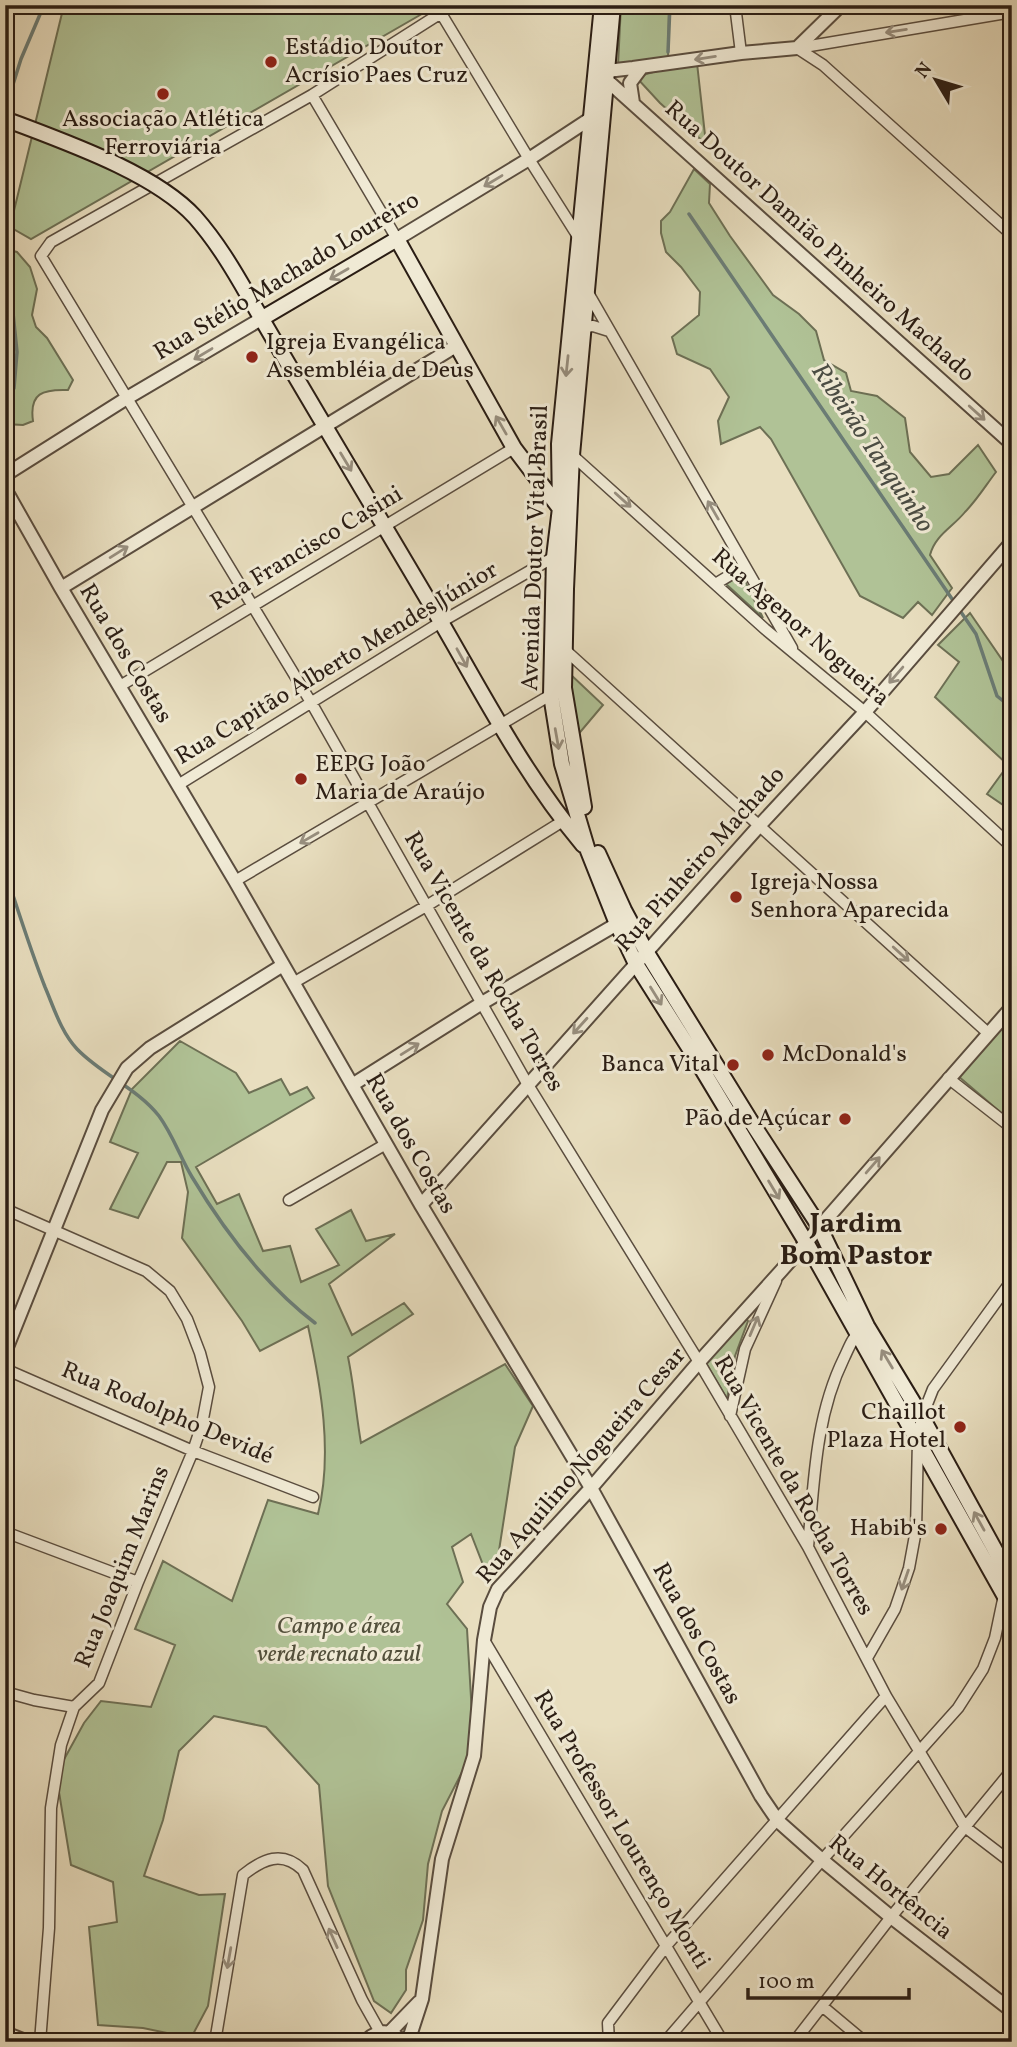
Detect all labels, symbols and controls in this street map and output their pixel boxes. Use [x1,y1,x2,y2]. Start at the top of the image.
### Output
one-way arrow [885,25,908,38]
place label: Estádio Doutor Acrísio Paes Cruz [285,31,468,93]
north arrow [902,46,972,116]
one-way arrow [694,52,717,65]
marker: Estádio Doutor Acrísio Paes Cruz [263,54,279,70]
text: N [910,57,939,84]
marker: Associação Atlética Ferroviária [155,86,171,102]
street label: Rua Doutor Damião Pinheiro Machado [656,93,982,391]
place label: Associação Atlética Ferroviária [62,103,264,165]
one-way arrow [484,174,503,189]
street label: Rua Stélio Machado Loureiro [148,184,426,370]
one-way arrow [329,267,349,281]
place label: Igreja Evangélica Assembléia de Deus [266,326,474,388]
one-way arrow [193,347,213,361]
marker: Igreja Evangélica Assembléia de Deus [244,349,260,365]
one-way arrow [561,354,574,377]
water label: Ribeirão Tanquinho [802,356,942,540]
street label: Avenida Doutor Vital Brasil [514,404,558,692]
one-way arrow [967,404,985,420]
one-way arrow [494,415,507,436]
one-way arrow [339,452,353,472]
street label: Rua Francisco Casini [204,478,410,620]
one-way arrow [614,492,632,508]
one-way arrow [706,501,720,521]
street label: Rua Agenor Nogueira [703,541,897,715]
one-way arrow [109,544,129,558]
street label: Rua Capitão Alberto Mendes Júnior [169,554,505,774]
street label: Rua dos Costas [70,578,180,730]
one-way arrow [455,648,469,668]
one-way arrow [888,666,904,684]
one-way arrow [551,727,564,750]
place label: EEPG João Maria de Araújo [315,748,485,810]
street label: Rua Pinheiro Machado [608,760,794,960]
marker: EEPG João Maria de Araújo [293,771,309,787]
street label: Rua Vicente da Rocha Torres [394,825,572,1099]
one-way arrow [300,831,320,845]
place label: Igreja Nossa Senhora Aparecida [750,866,949,928]
marker: Igreja Nossa Senhora Aparecida [728,889,744,905]
one-way arrow [892,946,910,962]
one-way arrow [649,985,663,1005]
one-way arrow [572,1017,588,1035]
place label: McDonald's [782,1038,907,1072]
one-way arrow [399,1042,419,1056]
marker: McDonald's [760,1047,776,1063]
place label: Banca Vital [601,1048,719,1082]
marker: Banca Vital [725,1057,741,1073]
street label: Rua dos Costas [356,1067,464,1221]
place label: Pão de Açúcar [684,1102,831,1136]
marker: Pão de Açúcar [837,1111,853,1127]
one-way arrow [864,1157,881,1174]
one-way arrow [768,1179,782,1199]
district label: Jardim Bom Pastor [780,1205,932,1276]
one-way arrow [748,1316,761,1338]
street label: Rua Aquilino Nogueira Cesar [469,1340,695,1592]
street label: Rua Vicente da Rocha Torres [704,1349,882,1623]
one-way arrow [879,1349,893,1369]
street label: Rua Rodolpho Devidé [56,1354,278,1474]
place label: Chaillot Plaza Hotel [827,1396,946,1458]
marker: Chaillot Plaza Hotel [952,1419,968,1435]
street label: Rua Joaquim Marins [67,1461,179,1673]
place label: Habib's [850,1512,927,1546]
one-way arrow [972,1512,986,1532]
marker: Habib's [933,1521,949,1537]
street label: Rua dos Costas [643,1557,749,1711]
one-way arrow [898,1569,910,1591]
park label: Campo e área verde recnato azul [257,1610,421,1672]
street label: Rua Professor Lourenço Monti [524,1684,718,1976]
street label: Rua Hortência [820,1827,960,1949]
one-way arrow [326,1928,339,1949]
one-way arrow [222,1946,235,1969]
scale bar [748,1956,908,2000]
text: 100 m [758,1968,815,1997]

